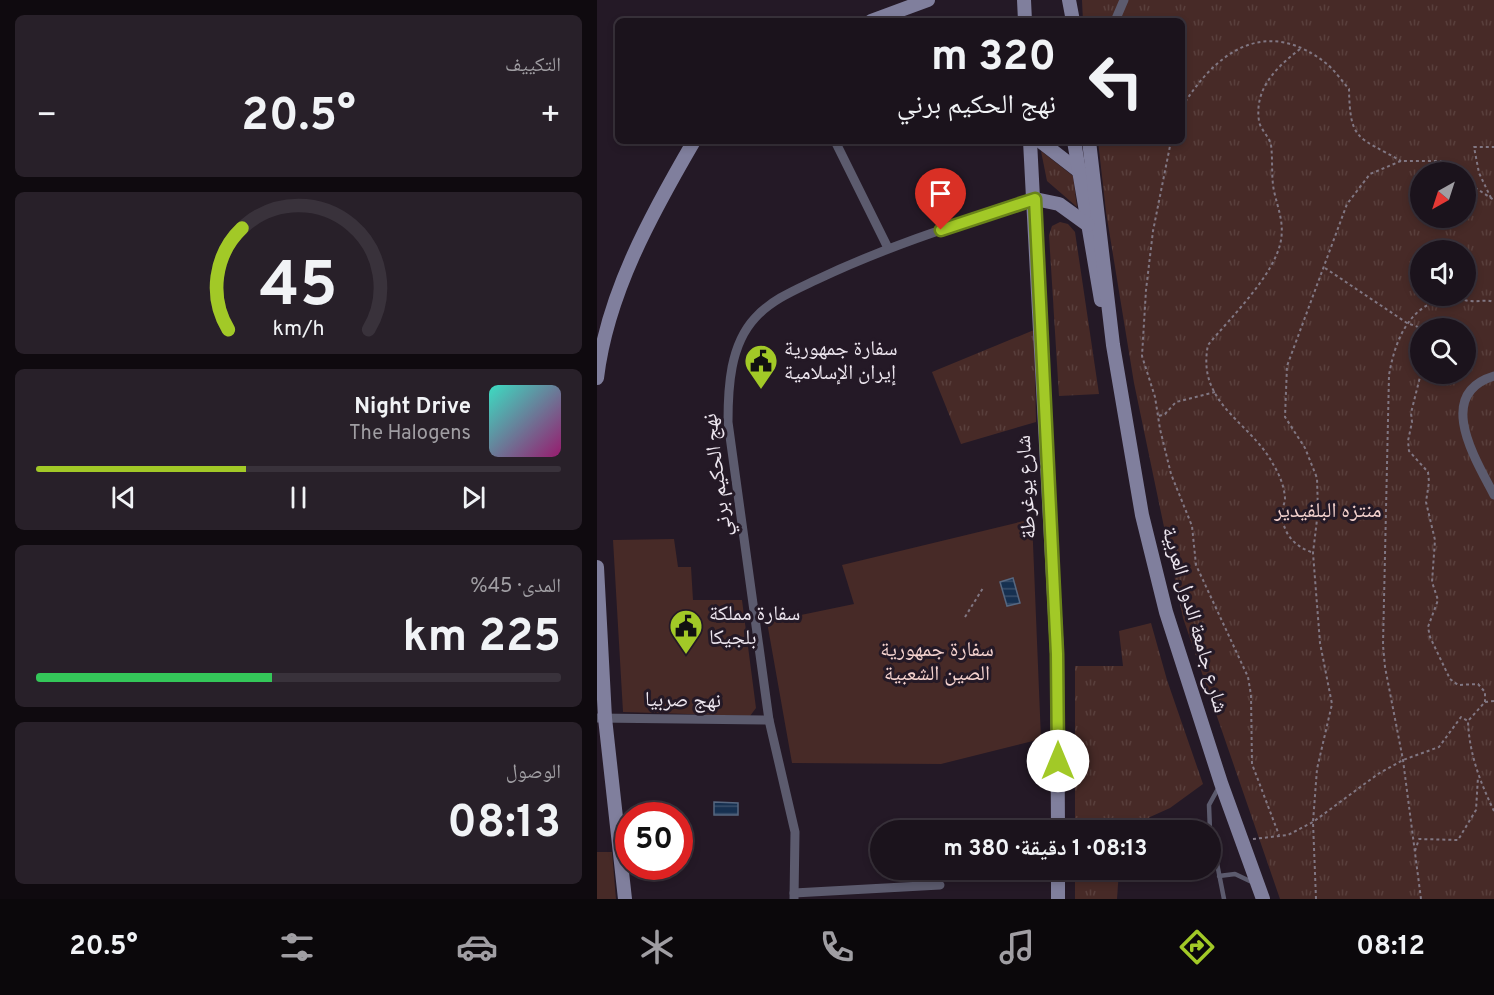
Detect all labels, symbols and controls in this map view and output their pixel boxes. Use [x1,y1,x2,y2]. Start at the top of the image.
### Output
text: 320 m [931,32,1056,85]
icon: left [1077,42,1155,120]
text: التكييف [505,53,561,79]
text: 20.5° [241,89,356,146]
text: نهج الحكيم برني [897,89,1056,123]
text: − [36,96,57,138]
text: + [540,96,561,138]
north arrow [1410,162,1476,228]
map controls [1410,162,1476,384]
pin [915,168,966,230]
icon: arrive [924,177,957,210]
button: sound [1410,240,1476,306]
text: 45 [259,249,338,328]
text: km/h [272,316,325,343]
button: search [1410,318,1476,384]
place label: سفارة جمهورية إيران الإسلامية [784,336,898,387]
public building icon: سفارة جمهورية إيران الإسلامية [743,343,779,390]
text: Night Drive [354,394,471,421]
street label: نهج الحكيم برني [697,412,740,538]
text: The Halogens [349,421,471,447]
street label: شارع يوغرطة [1011,434,1043,540]
icon: previous [107,481,140,514]
icon: pause [282,481,315,514]
icon: next [457,481,490,514]
park label: منتزه البلفيدير [1273,498,1382,525]
street label: شارع جامعة الدول العربية [1155,524,1233,716]
text: المدى · 45% [470,574,561,600]
place label: سفارة مملكة بلجيكا [709,601,800,652]
public building icon: سفارة مملكة بلجيكا [668,608,704,655]
text: 225 km [403,610,561,667]
park label: سفارة جمهورية الصين الشعبية [880,637,994,688]
street label: نهج صربيا [645,687,721,715]
position arrow [1026,729,1090,793]
text: الوصول [506,760,561,786]
text: 08:13 [447,796,561,853]
speed limit sign: 50 [615,802,693,880]
text: 08:13 · 1 دقيقة · 380 m [943,836,1148,863]
icon: filters [276,926,318,968]
icon: car [456,926,498,968]
icon: climate [636,926,678,968]
icon: phone [816,926,858,968]
icon: music [996,926,1038,968]
icon: directions [1176,926,1218,968]
text: 20.5° [69,930,138,964]
text: 08:12 [1356,930,1425,964]

